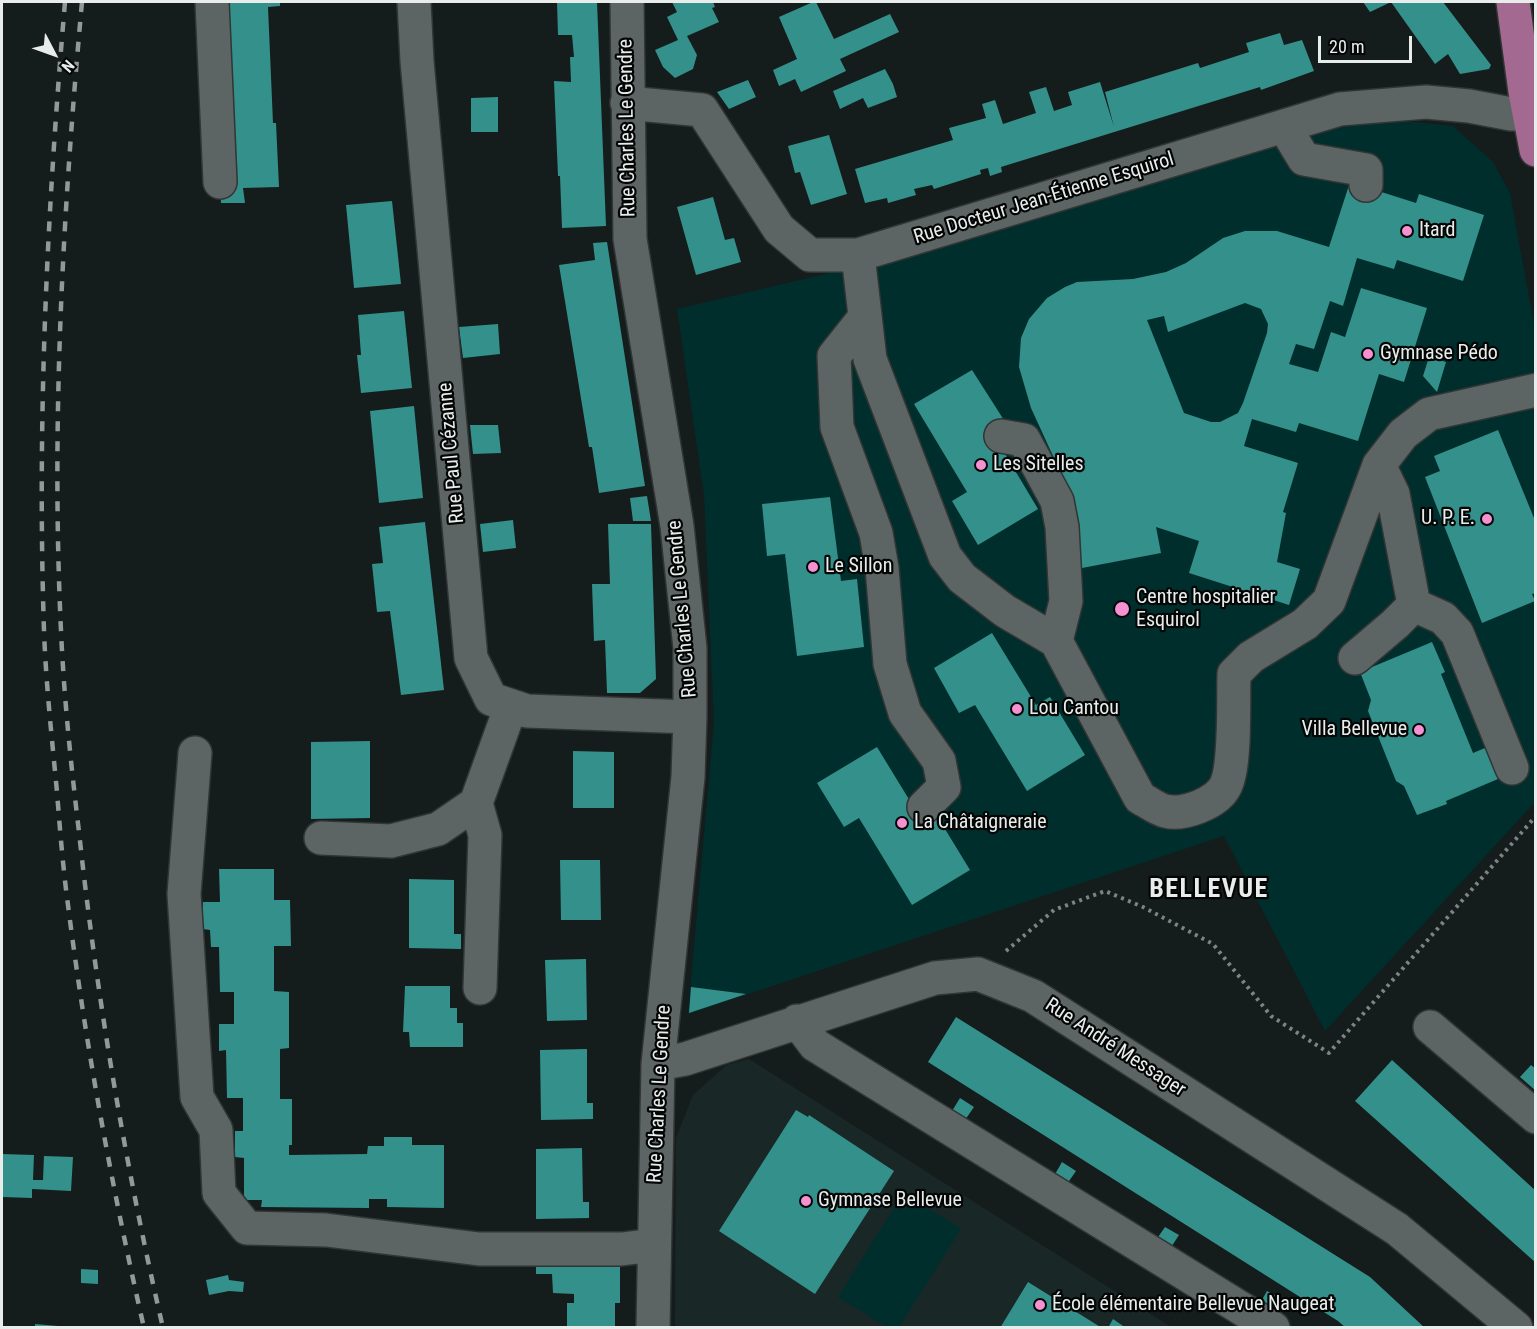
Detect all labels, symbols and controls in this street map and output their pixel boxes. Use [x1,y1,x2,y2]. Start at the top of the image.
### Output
north arrow [24,24,84,84]
scale bar [1321,24,1416,62]
text: 20 m [1329,36,1364,57]
street label: Rue Charles Le Gendre [614,39,642,217]
text: N [58,56,78,76]
street label: Rue Docteur Jean-Étienne Esquirol [911,148,1177,250]
place label: Itard [1419,219,1455,243]
marker: Itard [1400,224,1414,238]
place label: Gymnase Pédo [1380,342,1498,366]
marker: Gymnase Pédo [1361,347,1375,361]
street label: Rue Paul Cézanne [434,381,470,525]
place label: Les Sitelles [993,453,1084,477]
marker: Les Sitelles [974,458,988,472]
place label: U. P. E. [1421,507,1475,531]
marker: U. P. E. [1480,512,1494,526]
street label: Rue Charles Le Gendre [663,519,703,699]
place label: Le Sillon [825,555,892,579]
marker: Le Sillon [806,560,820,574]
place label: Centre hospitalier Esquirol [1136,586,1276,633]
marker: Centre hospitalier Esquirol [1113,600,1131,618]
place label: Lou Cantou [1029,697,1119,721]
marker: Lou Cantou [1010,702,1024,716]
place label: Villa Bellevue [1302,718,1407,742]
marker: Villa Bellevue [1412,723,1426,737]
place label: La Châtaigneraie [914,811,1047,835]
marker: La Châtaigneraie [895,816,909,830]
district label: BELLEVUE [1149,874,1269,906]
street label: Rue André Messager [1040,994,1190,1102]
street label: Rue Charles Le Gendre [643,1004,677,1184]
place label: Gymnase Bellevue [818,1189,962,1213]
marker: Gymnase Bellevue [799,1194,813,1208]
place label: École élémentaire Bellevue Naugeat [1052,1293,1334,1317]
marker: École élémentaire Bellevue Naugeat [1033,1298,1047,1312]

